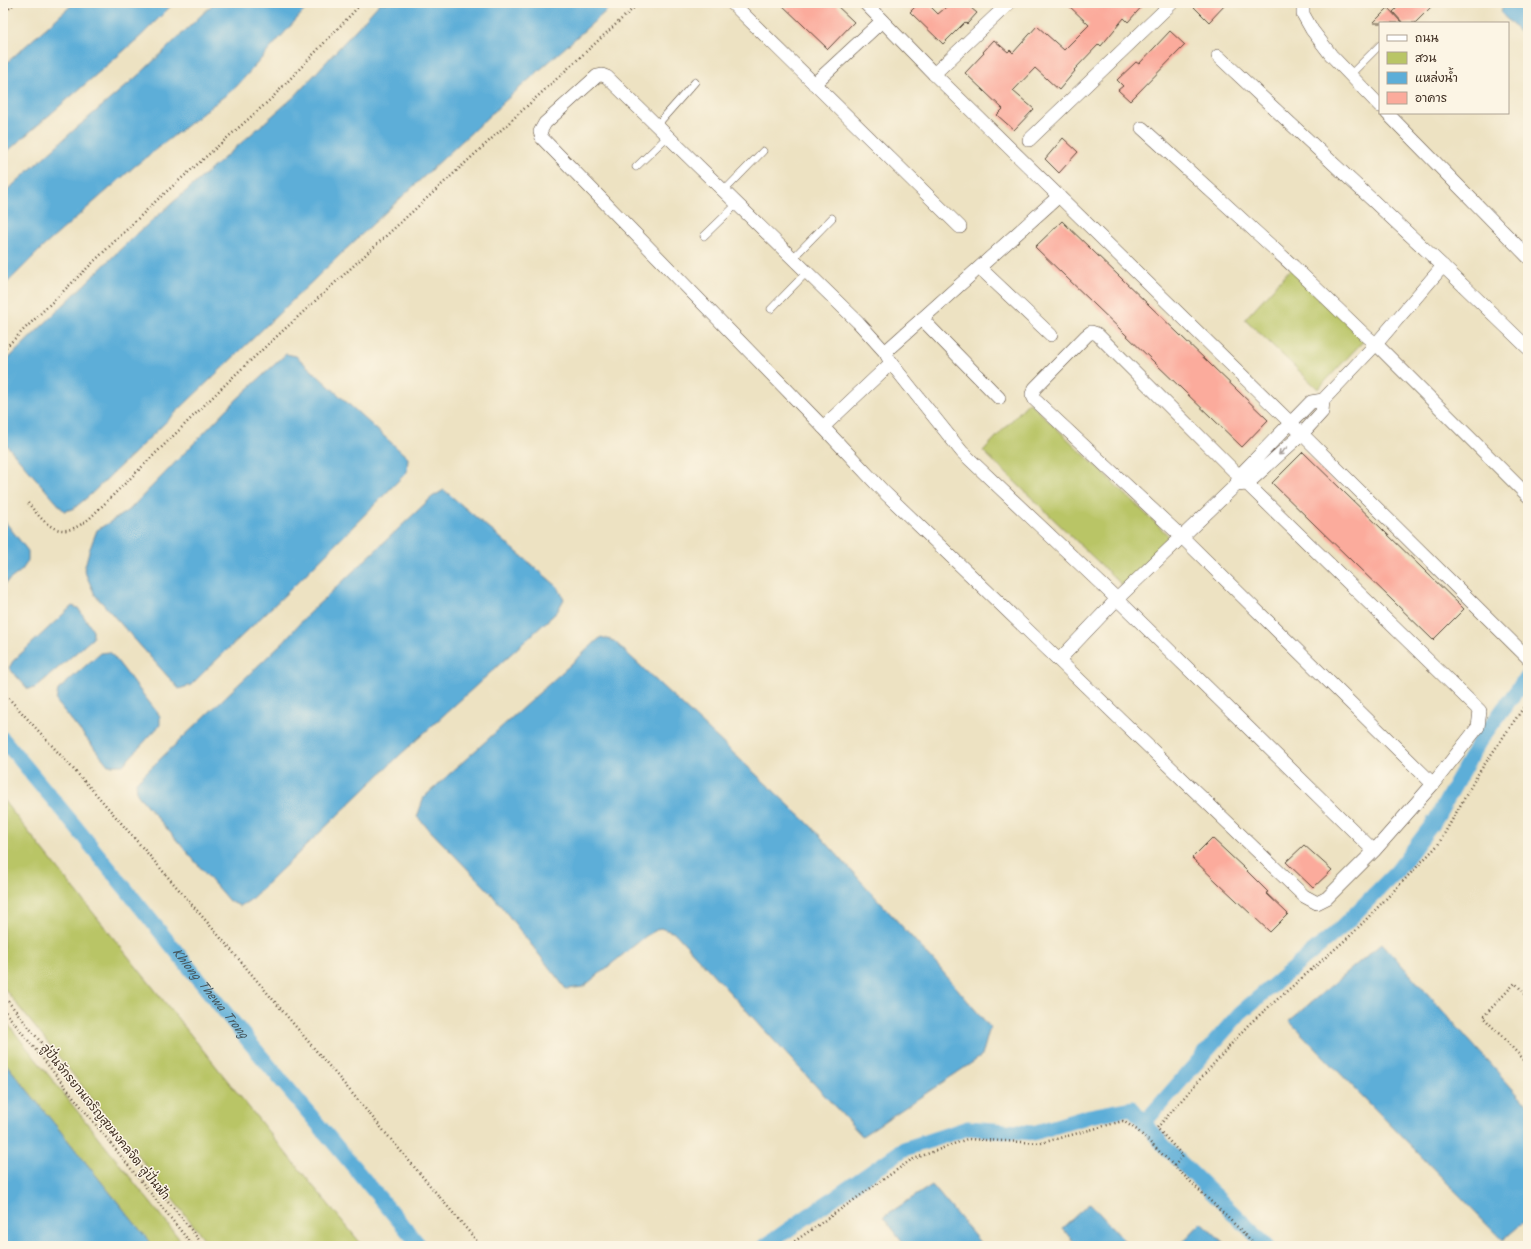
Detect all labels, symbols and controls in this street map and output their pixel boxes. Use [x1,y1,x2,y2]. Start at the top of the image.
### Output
legend [1379,22,1509,114]
text: ถนน [1415,29,1439,48]
text: สวน [1415,49,1436,68]
text: แหล่งน้ำ [1415,67,1458,88]
text: อาคาร [1415,89,1447,108]
one-way arrow [1278,447,1288,456]
water label: Khlong Thewa Trong [167,943,254,1044]
street label: ลู่ปั่นจักรยานเจริญสุขมงคลจิต ลู่ปั่นฟ้า [36,1039,175,1204]

